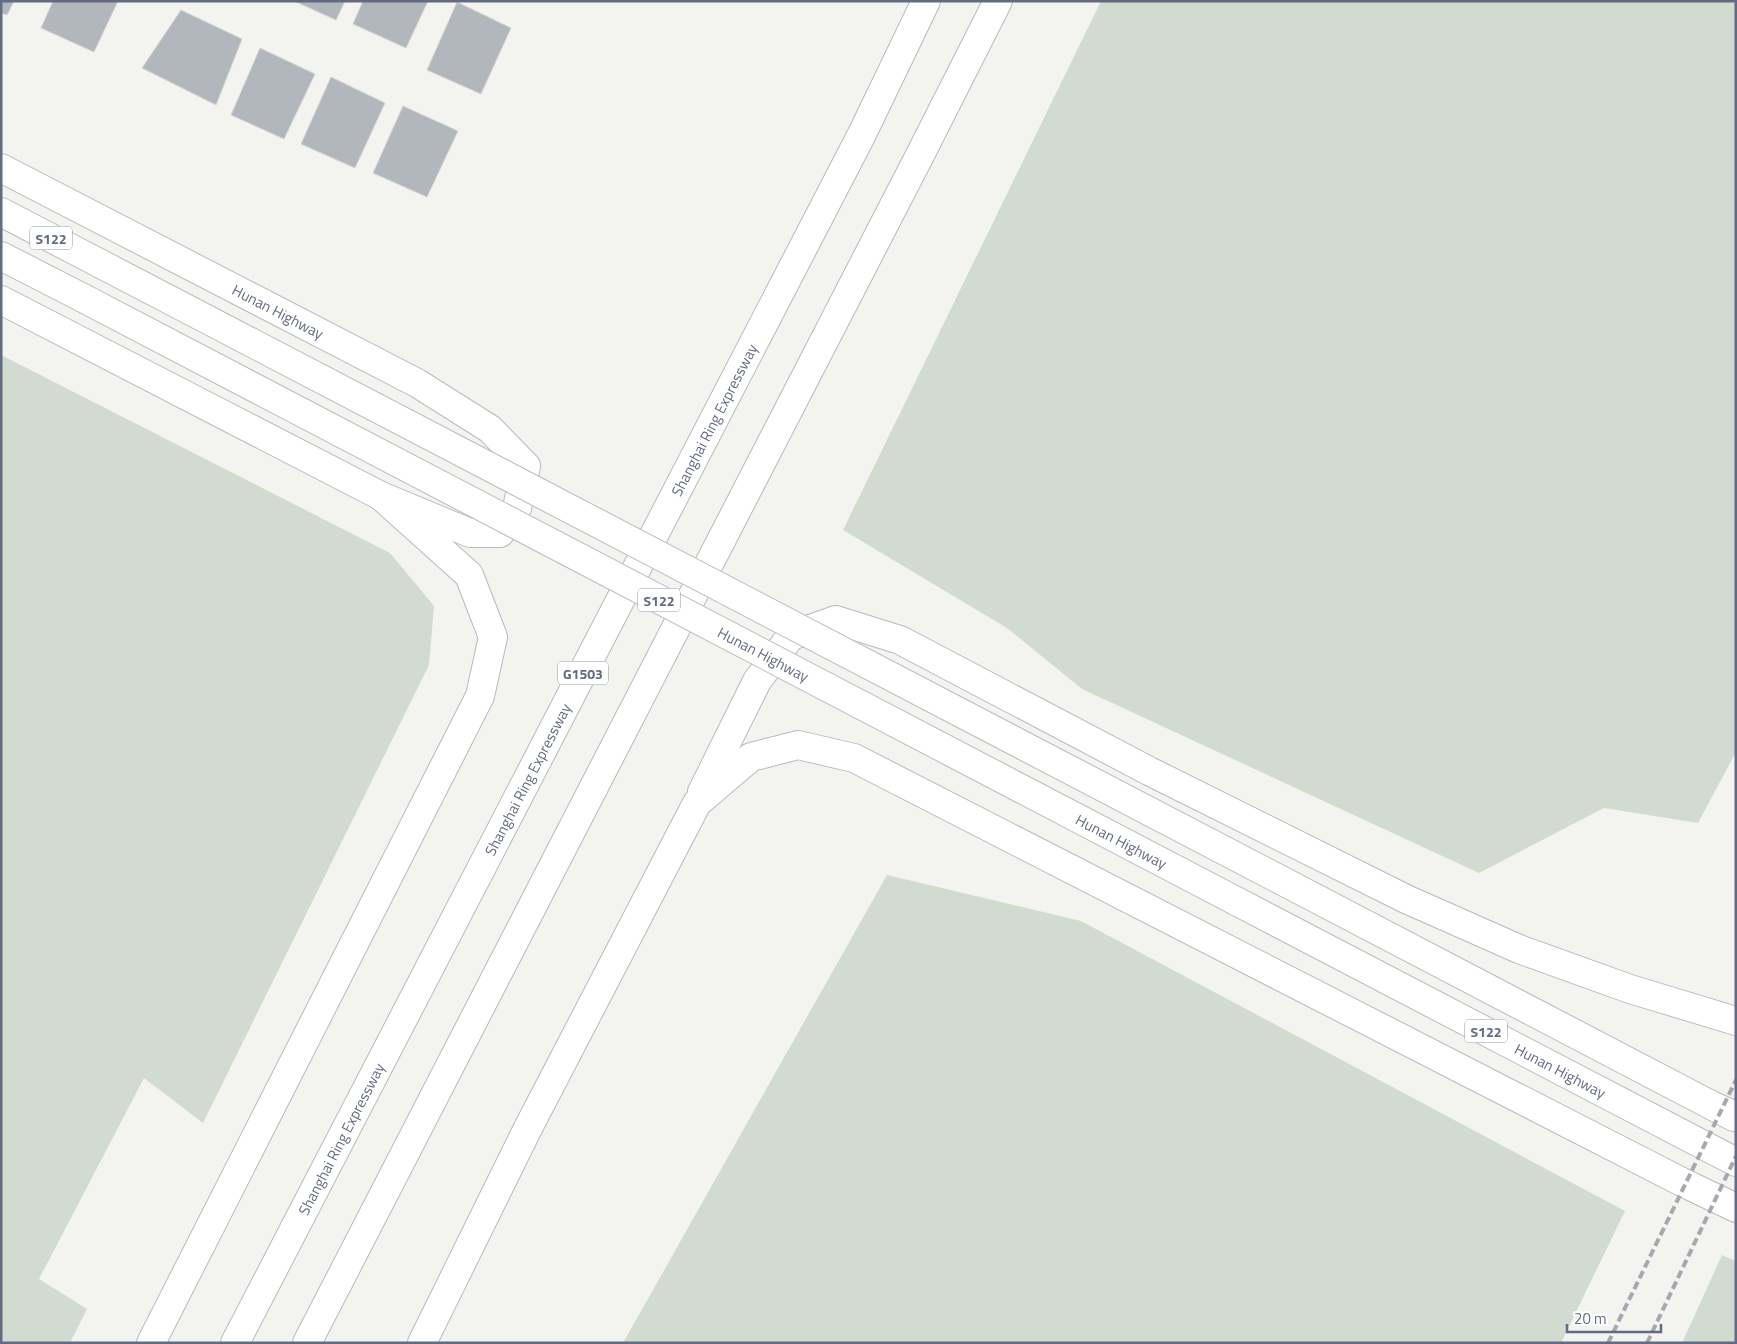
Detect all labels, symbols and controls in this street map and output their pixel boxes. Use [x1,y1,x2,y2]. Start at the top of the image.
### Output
road number: S122 [30,227,72,250]
street label: Hunan Highway [228,278,328,344]
street label: Shanghai Ring Expressway [665,340,763,500]
road number: S122 [638,588,680,612]
street label: Hunan Highway [714,620,813,687]
road number: G1503 [558,661,608,684]
street label: Shanghai Ring Expressway [478,699,576,860]
street label: Hunan Highway [1072,808,1171,875]
road number: S122 [1465,1019,1507,1042]
street label: Hunan Highway [1511,1037,1610,1104]
street label: Shanghai Ring Expressway [292,1059,390,1219]
scale bar [1567,1302,1661,1334]
text: 20 m [1574,1307,1607,1330]

